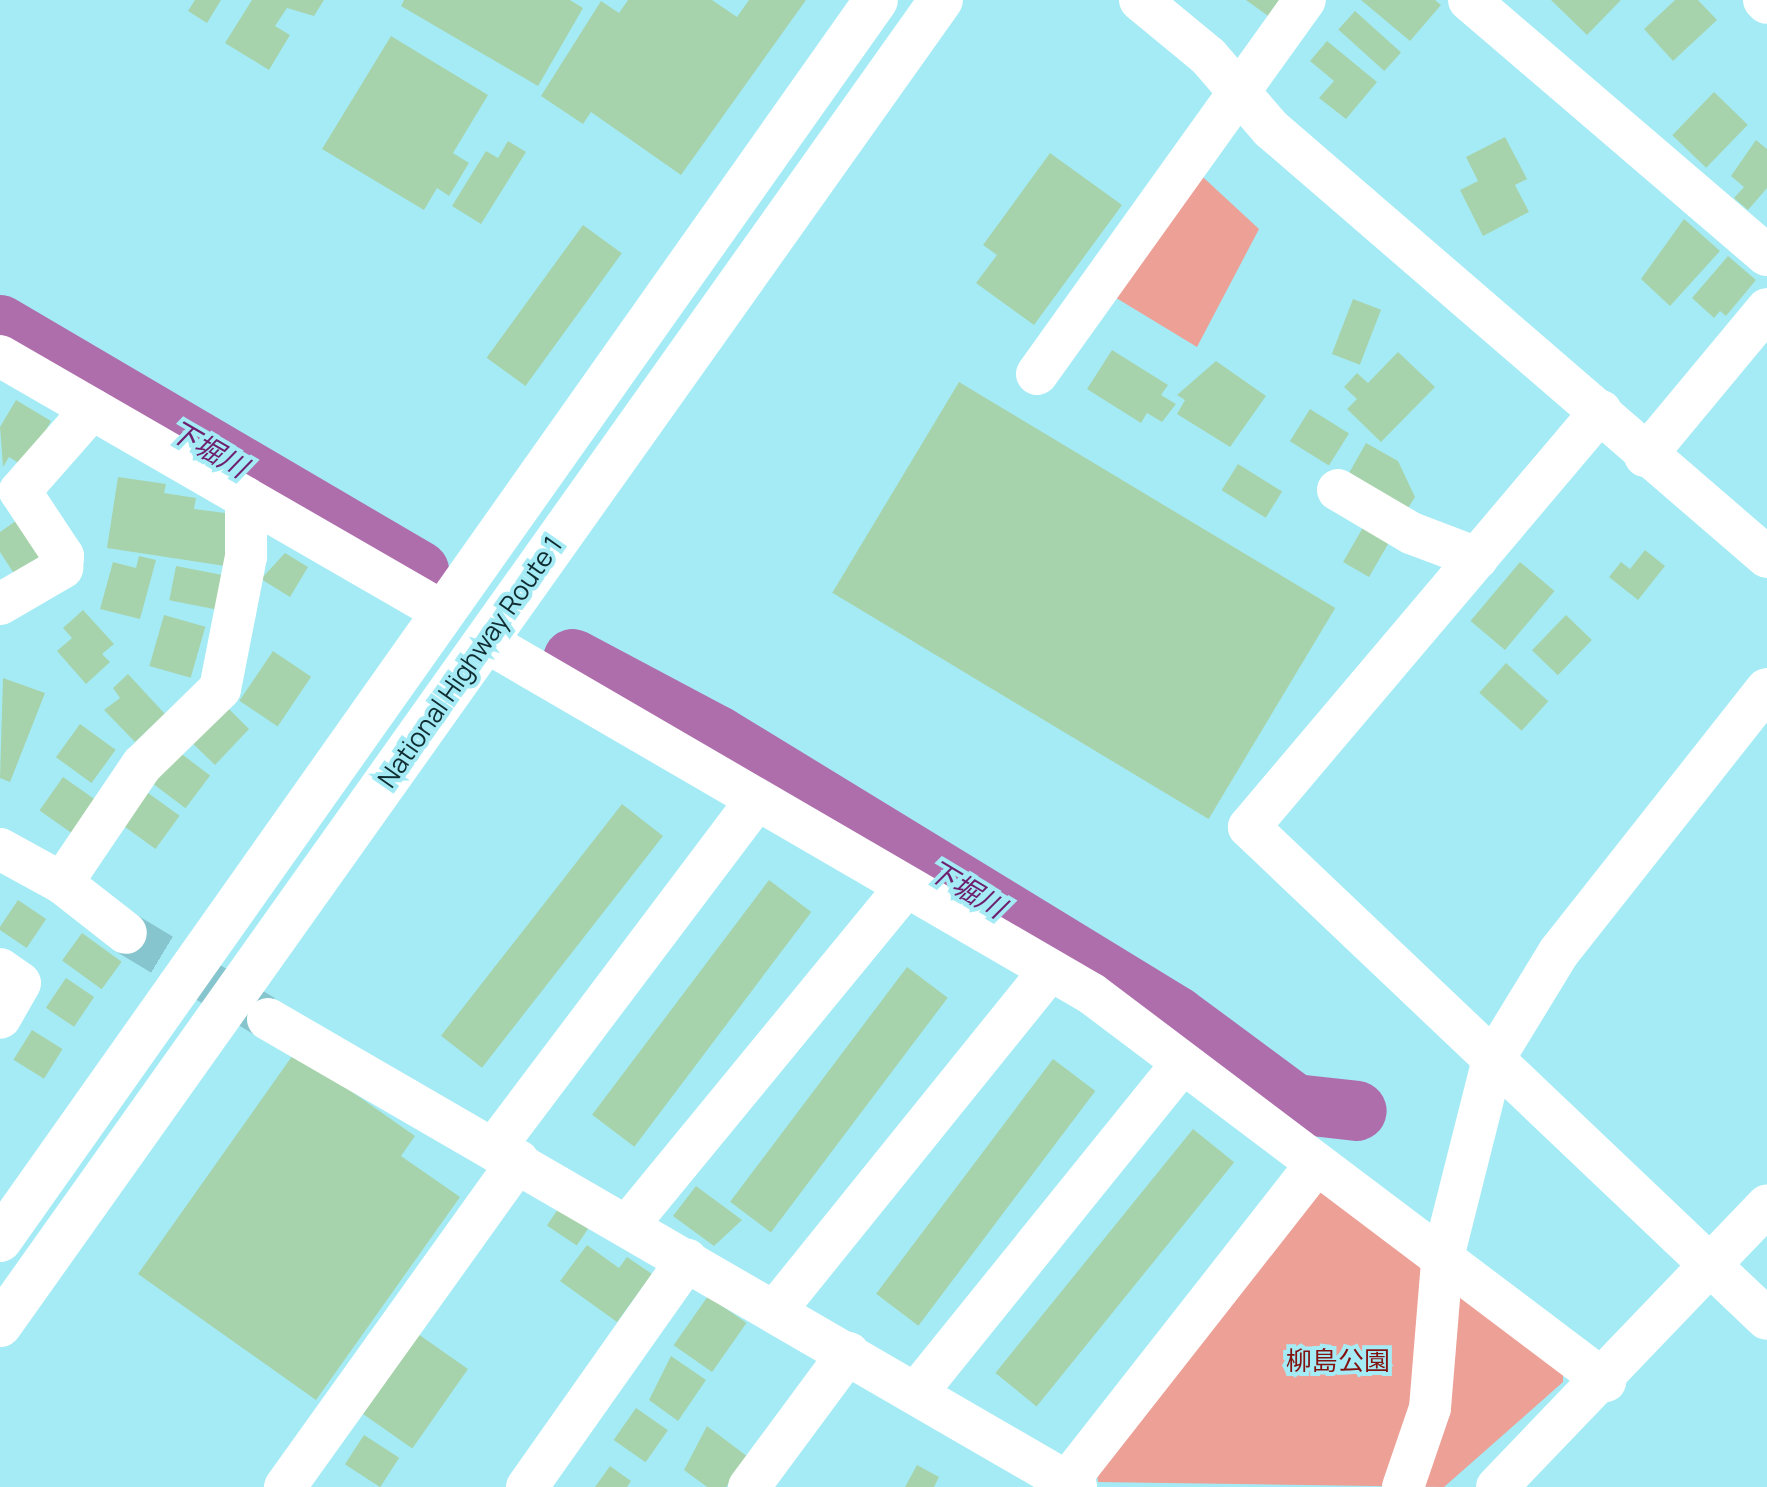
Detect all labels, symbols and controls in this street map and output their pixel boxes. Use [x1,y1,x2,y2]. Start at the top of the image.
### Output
water label: 下堀川 [164,412,254,484]
street label: National Highway Route 1 [371,530,569,794]
water label: 下堀川 [922,852,1012,924]
park label: 柳島公園 [1286,1345,1390,1377]

